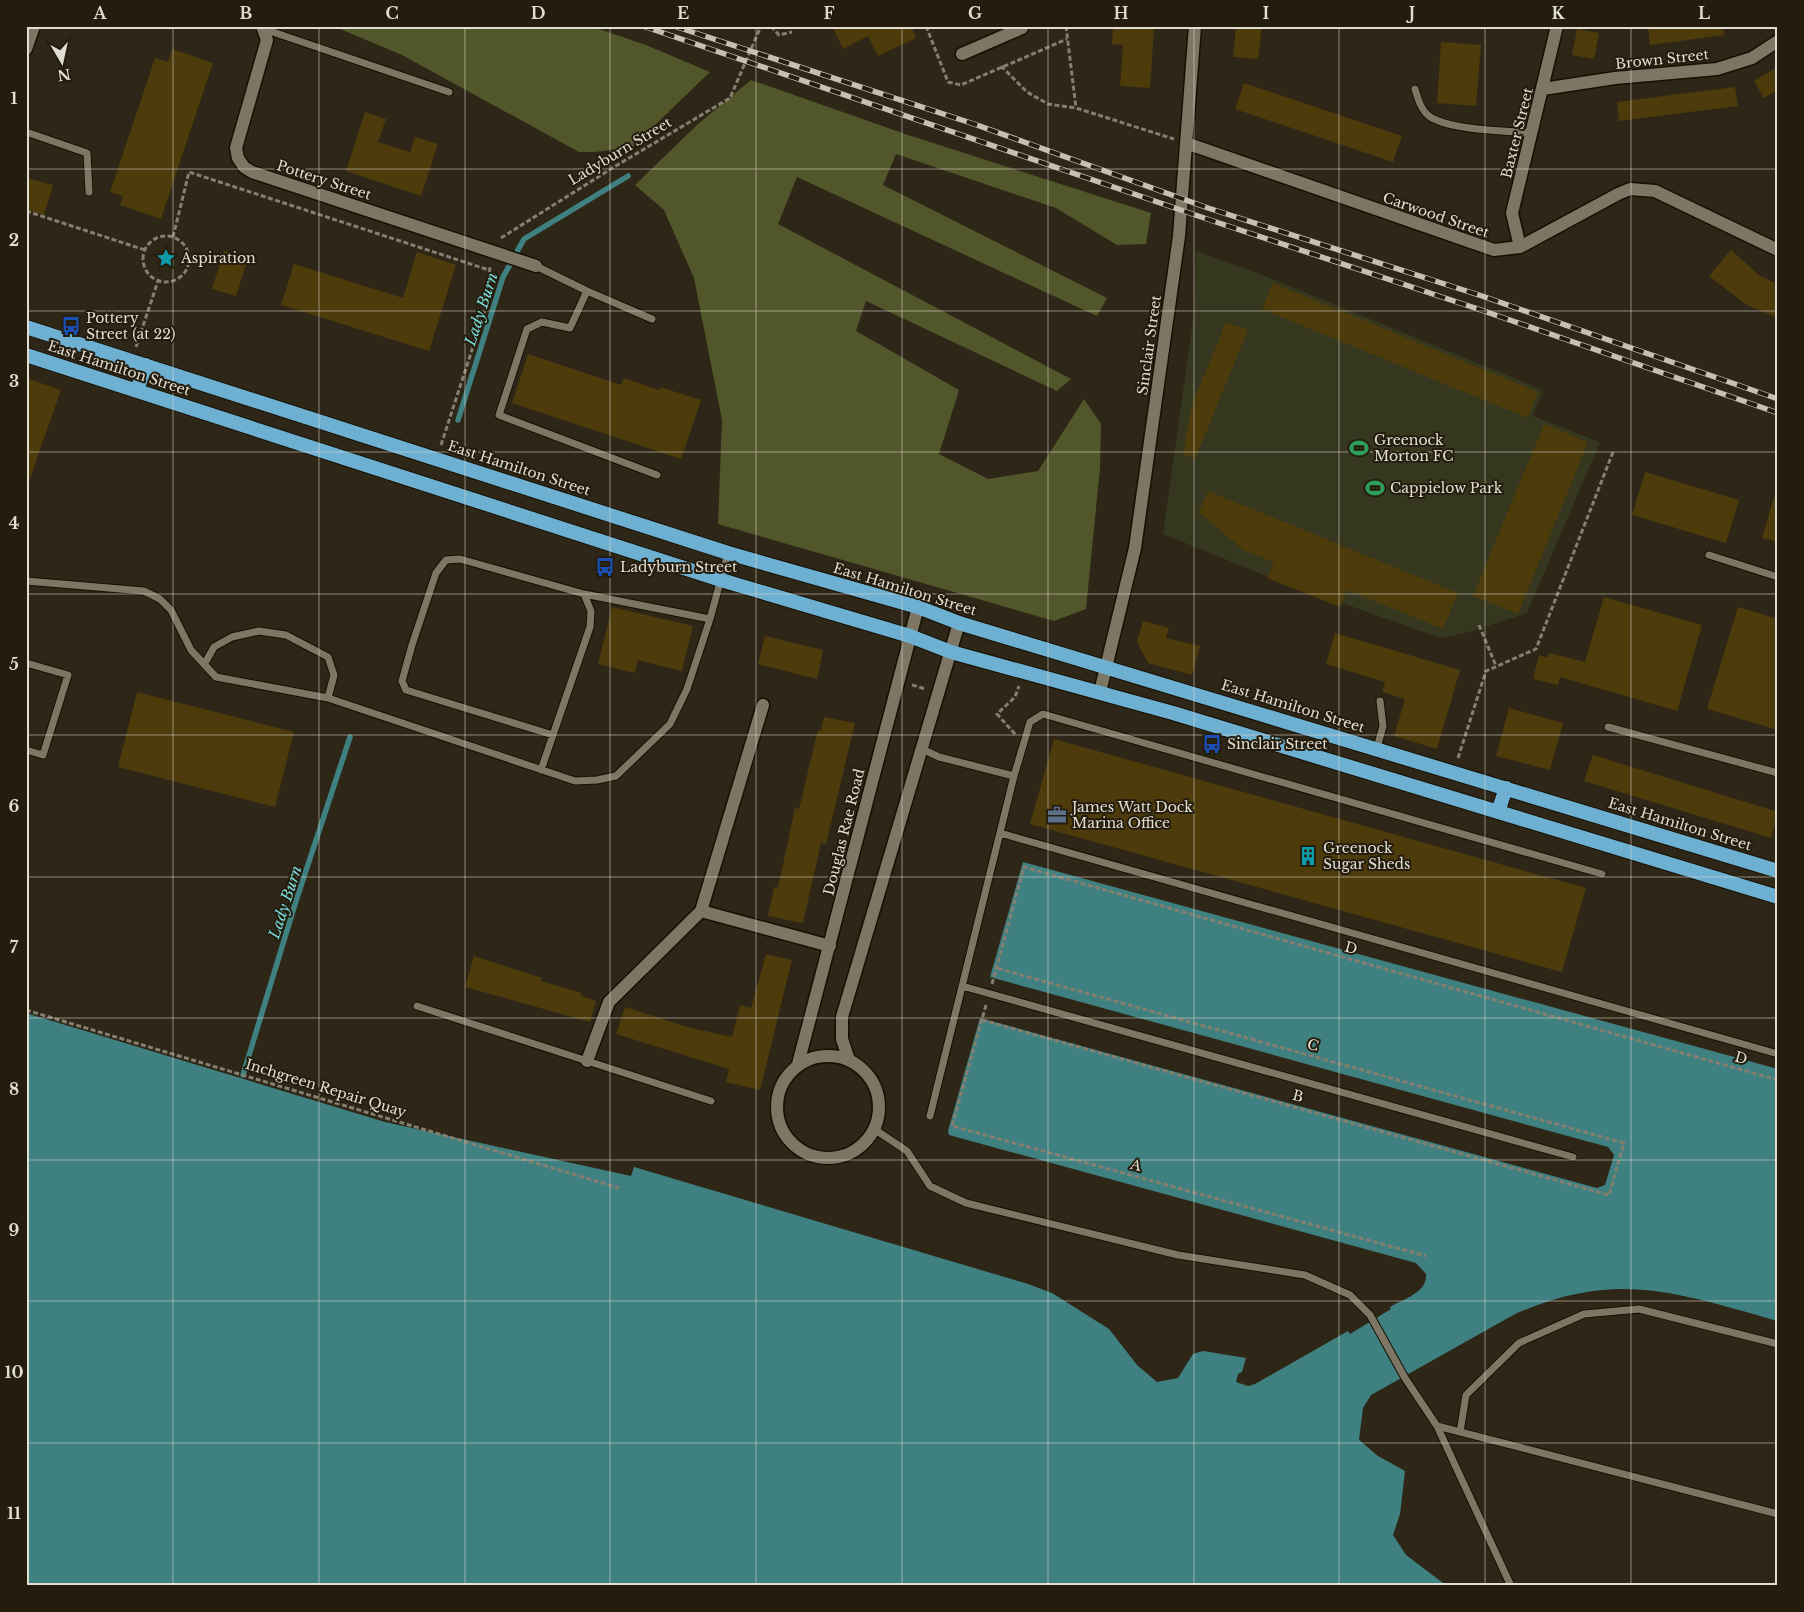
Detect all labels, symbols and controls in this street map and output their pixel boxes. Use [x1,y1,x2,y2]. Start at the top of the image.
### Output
text: A [93,3,108,23]
text: B [240,3,253,23]
text: C [385,3,399,23]
text: D [531,3,545,23]
text: E [677,3,689,23]
text: F [823,3,835,23]
text: G [968,3,982,23]
text: H [1113,3,1129,23]
text: I [1263,3,1270,23]
text: J [1406,3,1415,23]
text: K [1551,3,1565,23]
text: L [1698,3,1710,23]
north arrow [38,38,88,88]
street label: Brown Street [1614,45,1710,73]
text: N [56,65,72,85]
street label: Baxter Street [1497,85,1537,180]
text: 1 [11,88,18,108]
street label: Ladyburn Street [565,113,675,189]
street label: Pottery Street [274,156,374,204]
street label: Carwood Street [1380,188,1492,242]
text: 2 [9,230,19,250]
place icon: Aspiration [155,247,177,269]
place label: Aspiration [180,249,256,267]
water label: Lady Burn [460,270,502,349]
street label: Sinclair Street [1133,293,1165,396]
place label: Pottery Street (at 22) [86,309,175,343]
bus stop icon: Pottery Street (at 22) [60,315,82,337]
street label: East Hamilton Street [45,336,193,400]
text: 3 [9,371,19,391]
place label: Greenock Morton FC [1374,431,1453,465]
street label: East Hamilton Street [445,436,593,500]
sports icon: Greenock Morton FC [1348,437,1370,459]
sports icon: Cappielow Park [1364,477,1386,499]
place label: Cappielow Park [1390,479,1503,497]
text: 4 [9,513,19,533]
bus stop icon: Ladyburn Street [594,556,616,578]
place label: Ladyburn Street [620,558,738,576]
street label: East Hamilton Street [831,559,979,620]
text: 5 [9,654,19,674]
street label: East Hamilton Street [1219,676,1367,737]
bus stop icon: Sinclair Street [1201,733,1223,755]
place label: Sinclair Street [1227,735,1328,753]
street label: Douglas Rae Road [820,766,869,897]
street label: East Hamilton Street [1606,794,1754,855]
text: 6 [9,796,20,816]
place label: James Watt Dock Marina Office [1070,798,1193,832]
office icon: James Watt Dock Marina Office [1046,804,1068,826]
place label: Greenock Sugar Sheds [1323,839,1410,873]
building icon: Greenock Sugar Sheds [1297,845,1319,867]
water label: Lady Burn [264,863,306,942]
text: 7 [10,937,19,957]
street label: D [1343,938,1359,958]
street label: C [1305,1035,1321,1055]
street label: D [1733,1048,1749,1068]
street label: Inchgreen Repair Quay [243,1055,409,1121]
text: 8 [9,1079,19,1099]
street label: B [1290,1086,1306,1106]
street label: A [1127,1155,1144,1175]
text: 9 [9,1220,20,1240]
text: 10 [4,1362,24,1382]
text: 11 [7,1503,21,1523]

